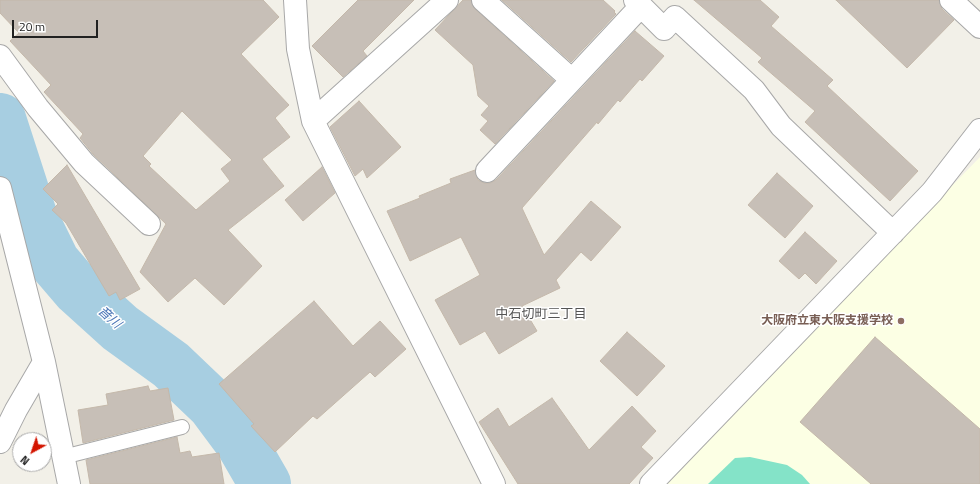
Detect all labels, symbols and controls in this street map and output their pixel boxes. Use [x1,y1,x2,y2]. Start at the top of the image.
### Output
scale bar [14,12,100,38]
text: 20 m [19,17,45,36]
water label: 音川 [94,304,124,332]
district label: 中石切町三丁目 [496,307,586,323]
place label: 大阪府立東大阪支援学校 [761,314,893,328]
marker: 大阪府立東大阪支援学校 [896,316,906,326]
north arrow [12,432,52,472]
text: N [17,452,33,469]

